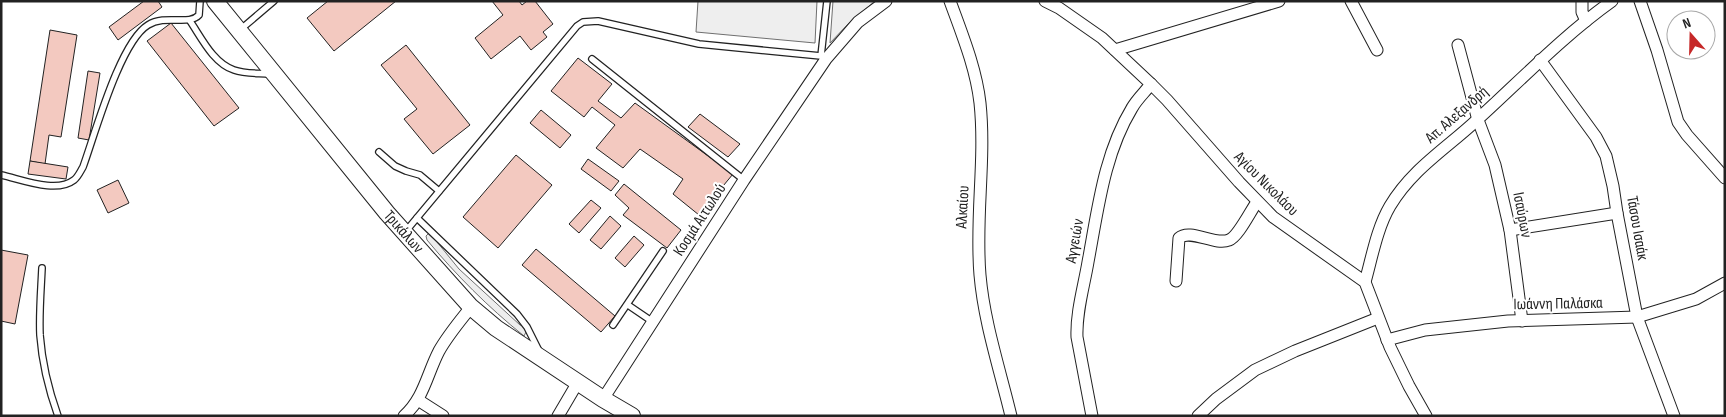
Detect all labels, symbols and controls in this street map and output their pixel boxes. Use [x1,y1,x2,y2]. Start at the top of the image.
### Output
north arrow [1666,10,1716,60]
text: N [1680,14,1693,33]
street label: Απ. Αλεξανδρή [1421,82,1492,148]
street label: Αγίου Νικολάου [1229,147,1302,220]
street label: Κοσμά Αιτωλού [670,180,730,260]
street label: Αλκαίου [952,185,974,230]
street label: Ισαύρων [1508,191,1536,239]
street label: Τάσου Ισαάκ [1622,194,1652,263]
street label: Τρικάλων [380,206,428,257]
street label: Αγγειών [1062,217,1088,266]
street label: Ιωάννη Παλάσκα [1513,294,1603,314]

